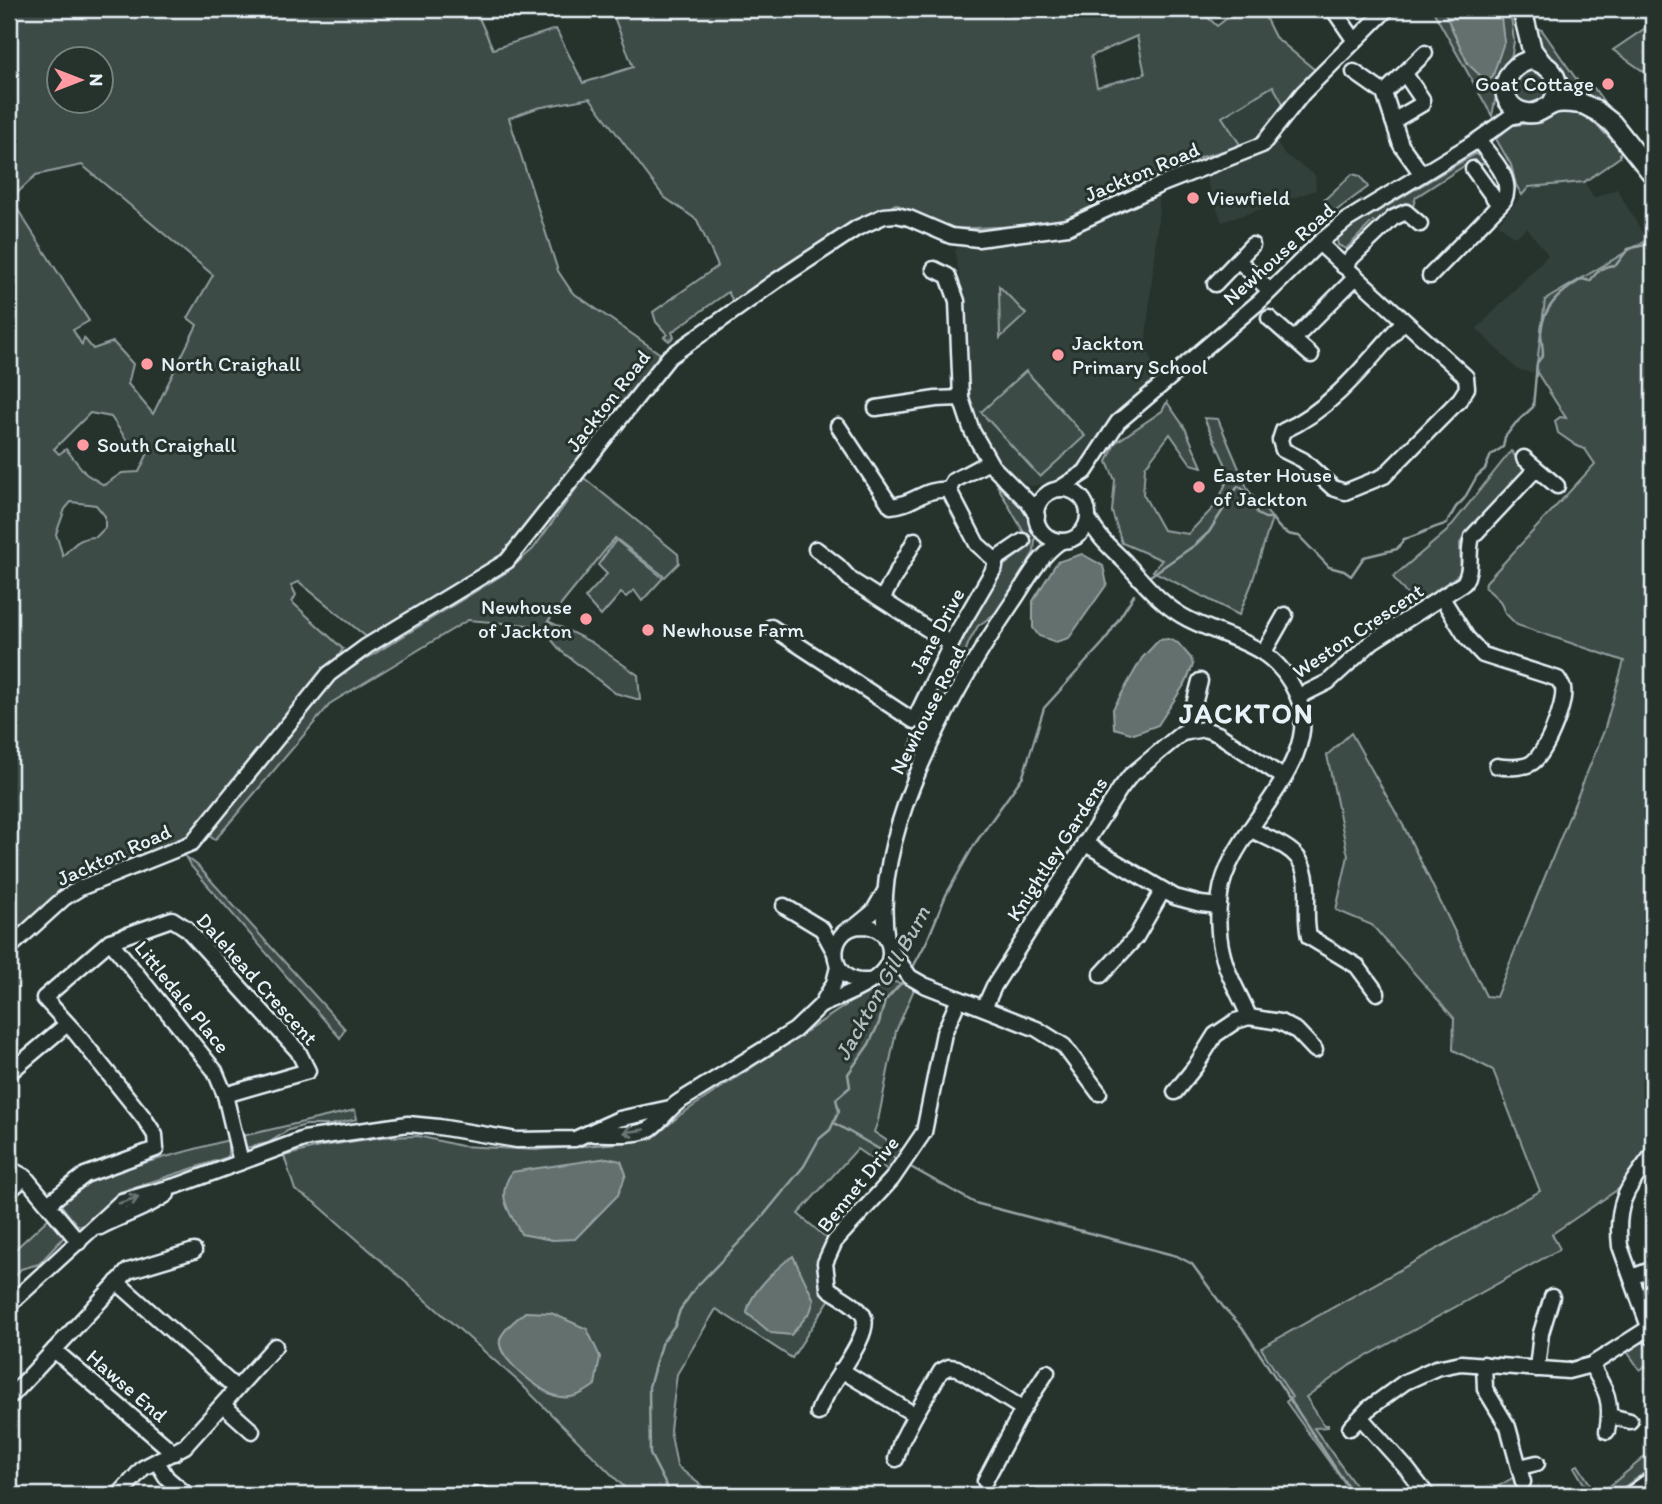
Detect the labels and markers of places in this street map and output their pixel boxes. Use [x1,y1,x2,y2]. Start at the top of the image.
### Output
place label: Goat Cottage [1475,71,1594,96]
marker: Goat Cottage [1600,76,1616,92]
place label: Viewfield [1207,185,1290,210]
marker: Viewfield [1185,190,1201,206]
place label: Jackton Primary School [1072,330,1208,379]
marker: Jackton Primary School [1050,347,1066,363]
place label: North Craighall [161,351,301,376]
marker: North Craighall [139,356,155,372]
place label: South Craighall [97,432,236,457]
marker: South Craighall [75,437,91,453]
place label: Easter House of Jackton [1213,462,1332,511]
marker: Easter House of Jackton [1191,479,1207,495]
place label: Newhouse of Jackton [478,594,572,643]
marker: Newhouse of Jackton [578,611,594,627]
place label: Newhouse Farm [662,617,804,642]
marker: Newhouse Farm [640,622,656,638]

